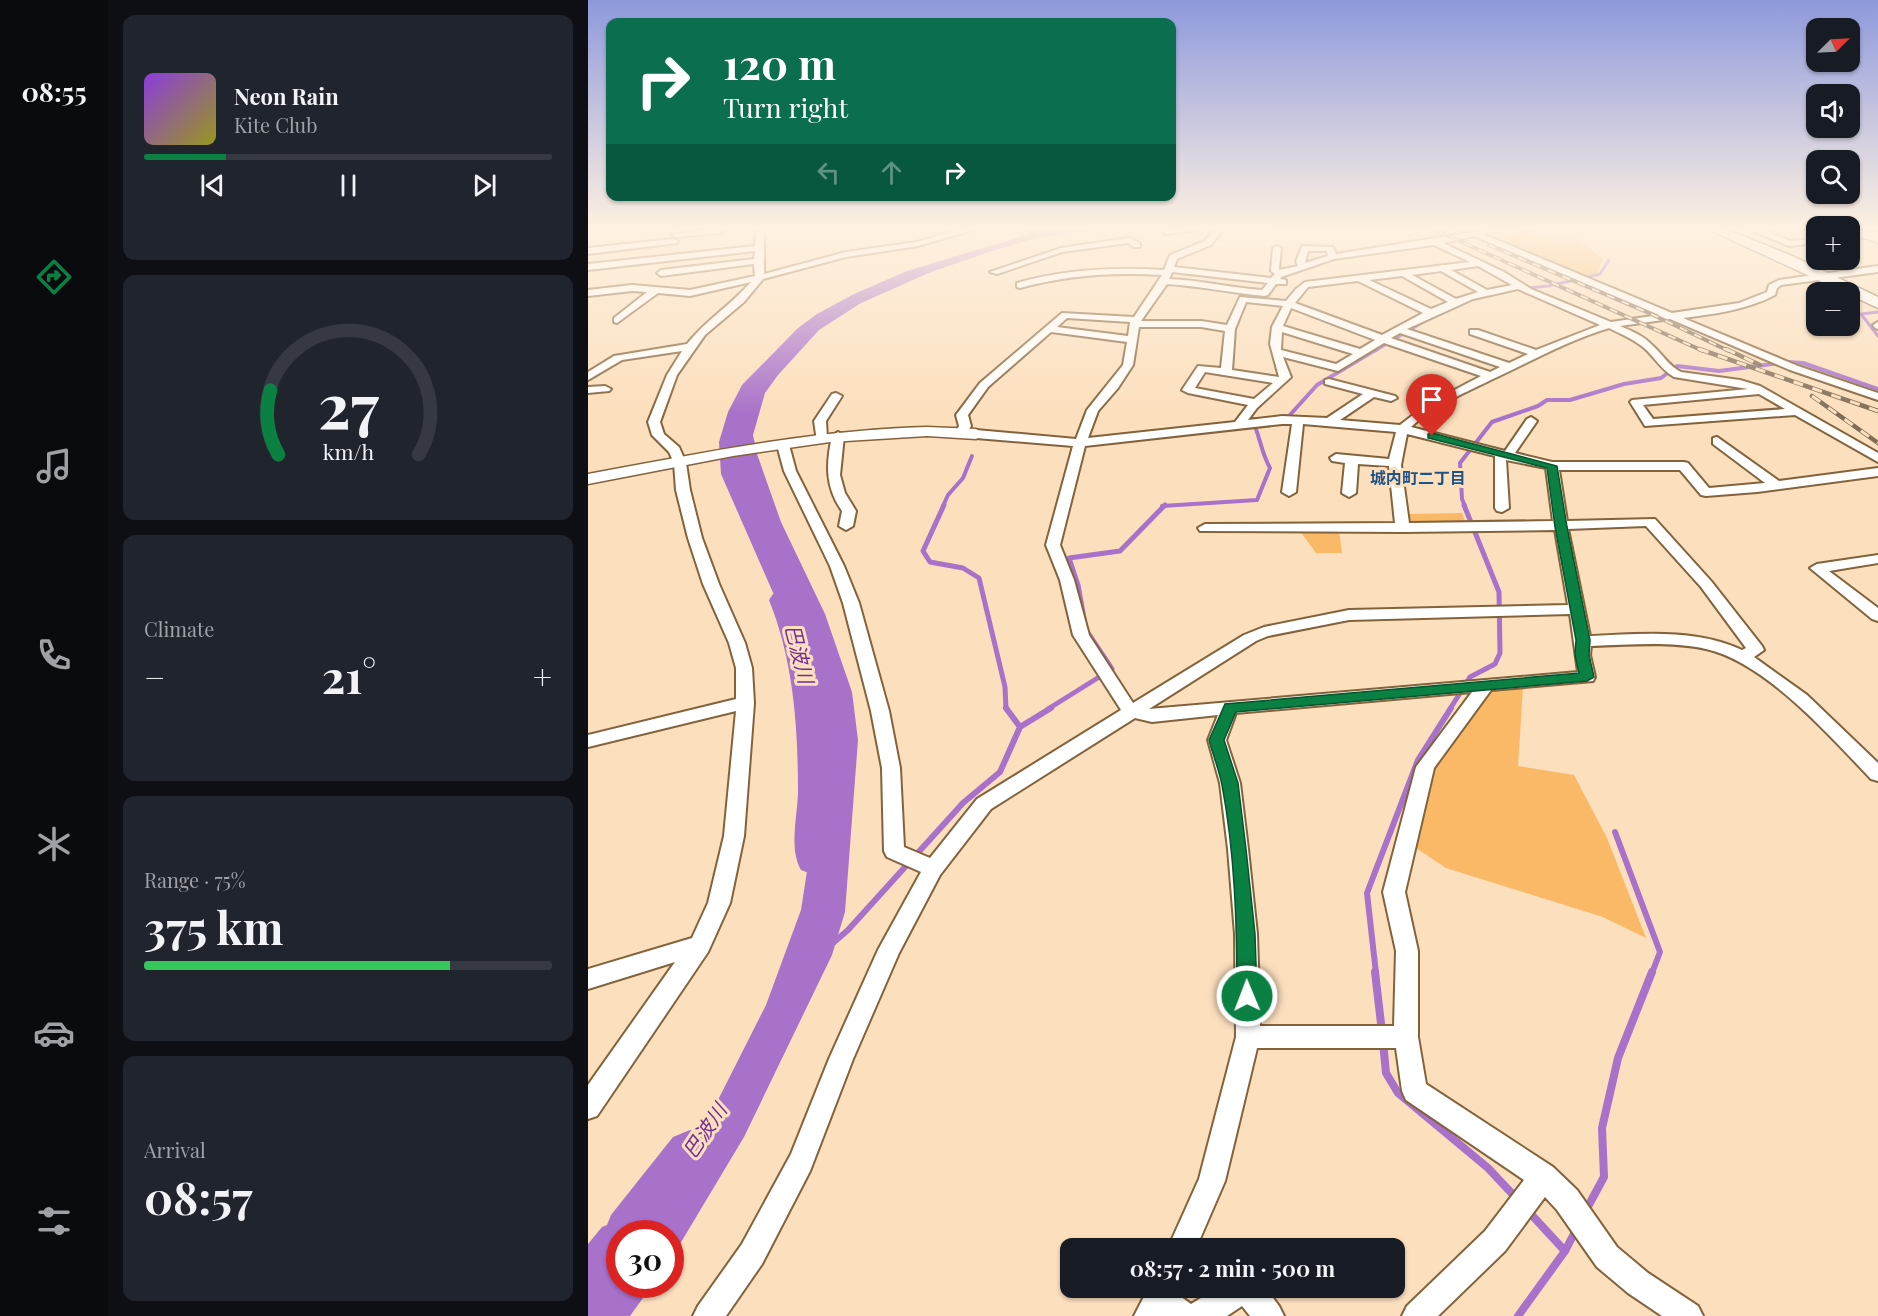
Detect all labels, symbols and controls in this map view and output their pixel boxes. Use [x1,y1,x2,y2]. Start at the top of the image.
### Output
north arrow [1806,18,1860,72]
map controls [1806,18,1860,336]
text: 120 m [723,35,836,91]
icon: right [624,42,702,120]
text: 08:55 [21,73,87,109]
text: Neon Rain [234,81,339,111]
button: sound [1806,84,1860,138]
text: Turn right [723,89,848,125]
text: Kite Club [234,111,318,138]
button: search [1806,150,1860,204]
icon: left [812,156,845,189]
icon: ahead [875,156,908,189]
icon: right [938,156,971,189]
icon: previous [196,169,229,202]
icon: pause [332,169,365,202]
icon: next [468,169,501,202]
button: + [1806,216,1860,270]
icon: directions [33,256,75,298]
button: − [1806,282,1860,336]
text: 27 [317,361,379,445]
pin [1406,374,1457,436]
icon: arrive [1415,383,1448,416]
text: km/h [322,437,374,465]
icon: music [33,445,75,487]
district label: 城内町二丁目 [1370,467,1466,488]
text: Climate [144,615,214,642]
water label: 巴波川 [780,621,821,688]
icon: phone [33,634,75,676]
text: 21° [322,645,376,705]
text: − [144,654,165,698]
text: + [533,654,552,698]
icon: climate [33,823,75,865]
text: Range · 75% [144,866,246,893]
text: 375 km [144,896,283,956]
position arrow [1215,964,1279,1028]
icon: car [33,1012,75,1054]
water label: 巴波川 [676,1096,733,1163]
text: Arrival [144,1136,206,1163]
text: 08:57 [144,1166,252,1226]
icon: filters [33,1200,75,1242]
speed limit sign: 30 [606,1220,684,1298]
text: 08:57 · 2 min · 500 m [1130,1253,1335,1283]

